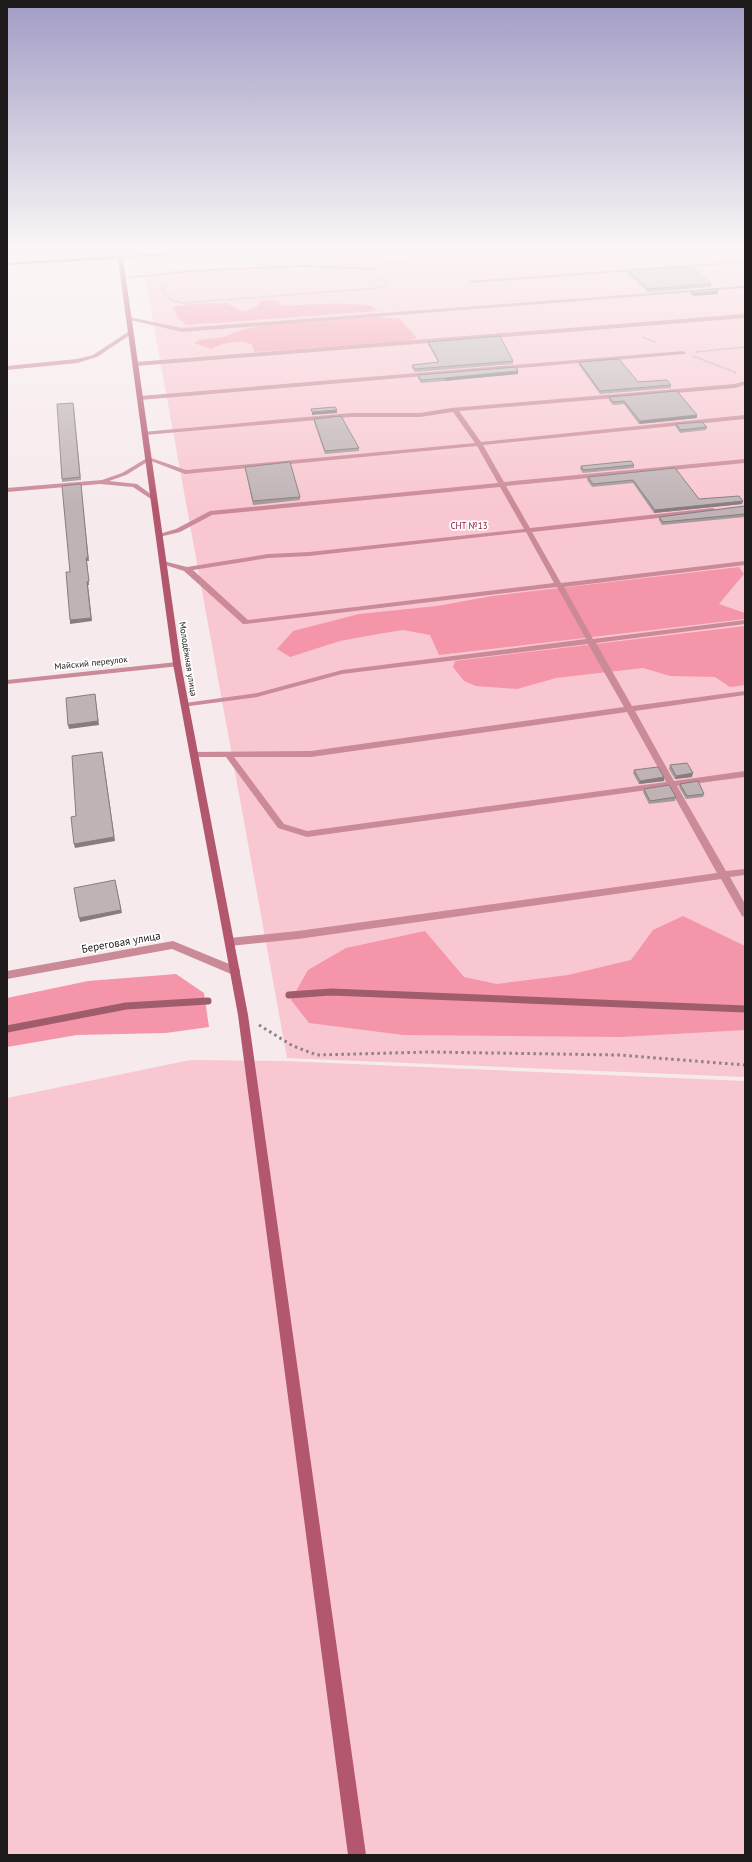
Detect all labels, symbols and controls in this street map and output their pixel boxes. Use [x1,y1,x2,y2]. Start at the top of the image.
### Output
park label: СНТ №13 [450,520,488,531]
street label: Молодёжная улица [177,621,200,697]
street label: Майский переулок [54,653,129,672]
street label: Береговая улица [80,928,162,956]

